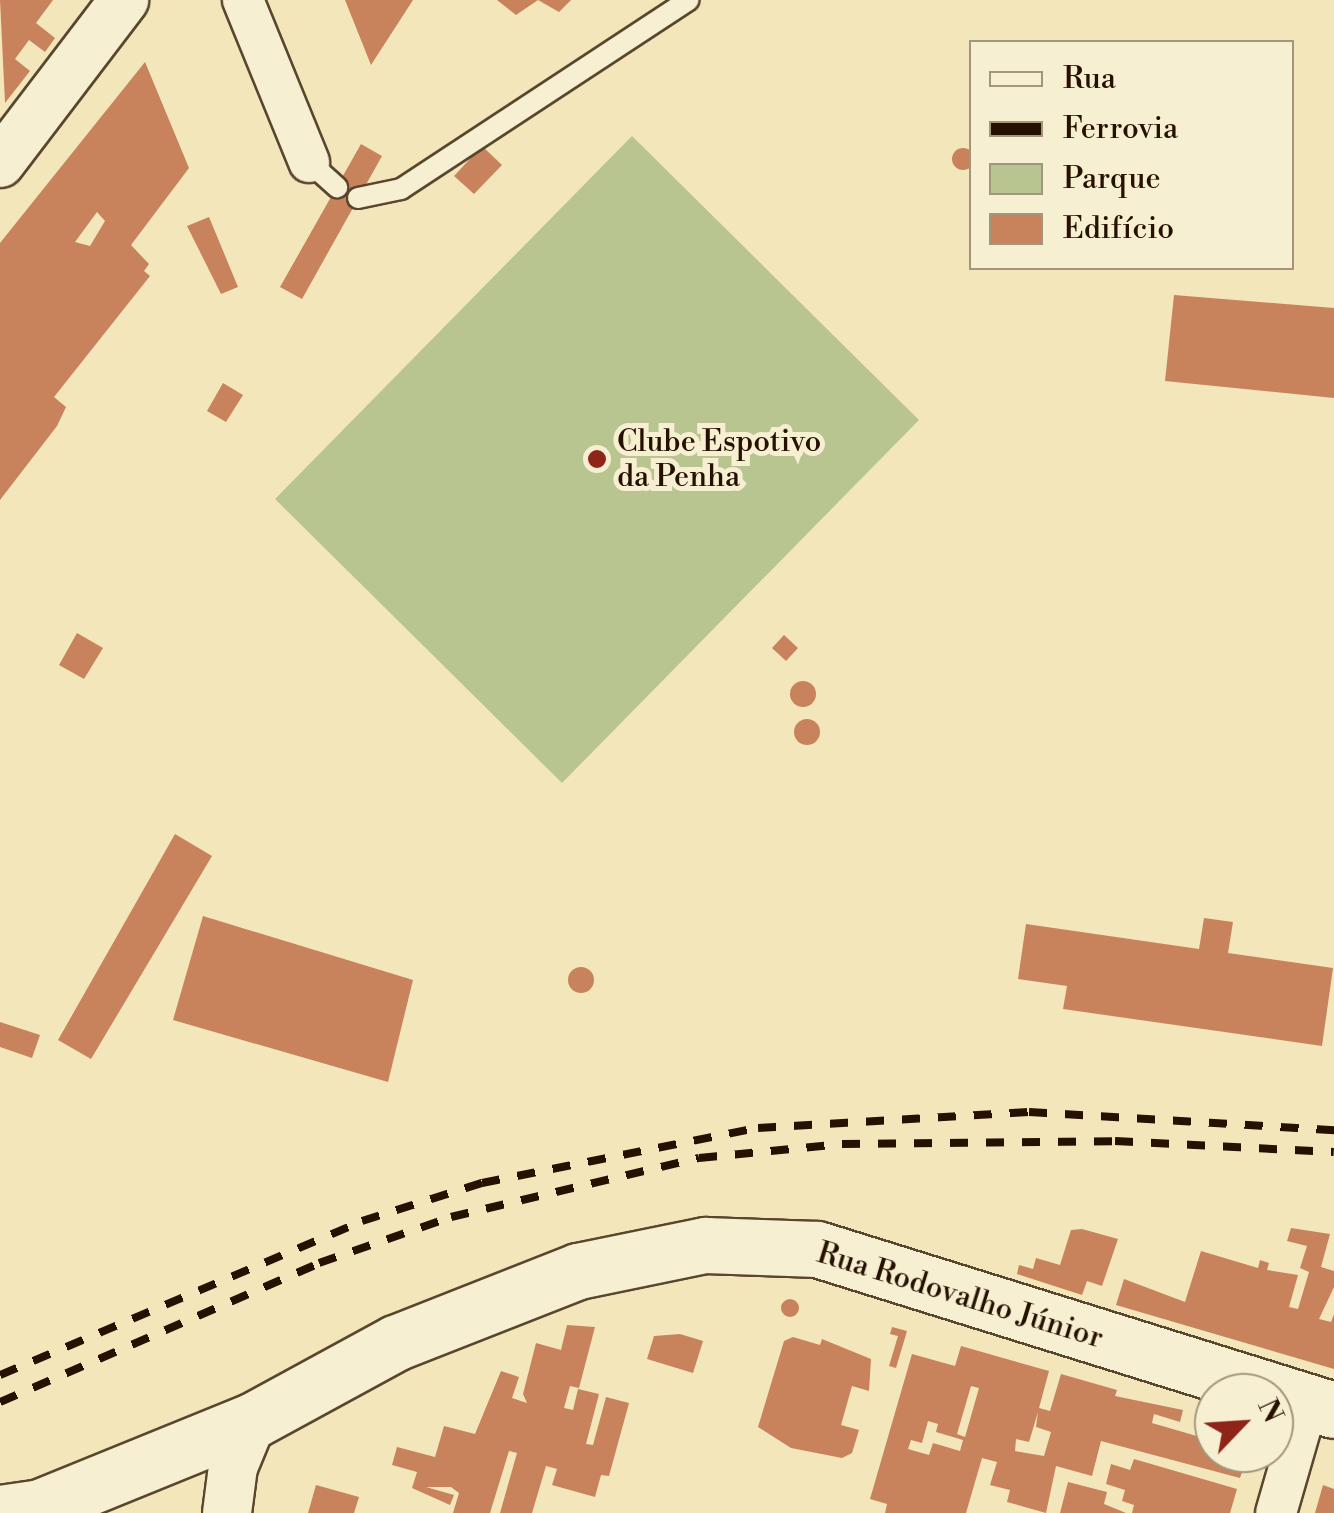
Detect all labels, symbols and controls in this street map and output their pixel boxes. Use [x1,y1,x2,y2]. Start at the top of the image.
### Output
legend [969,40,1294,270]
text: Rua [1063,60,1116,98]
text: Ferrovia [1063,110,1178,148]
text: Parque [1063,160,1161,198]
text: Edifício [1063,210,1174,248]
place label: Clube Espotivo da Penha [617,424,821,494]
marker: Clube Espotivo da Penha [586,448,608,470]
street label: Rua Rodovalho Júnior [813,1235,1107,1357]
north arrow [1194,1373,1294,1473]
text: N [1249,1394,1290,1428]

